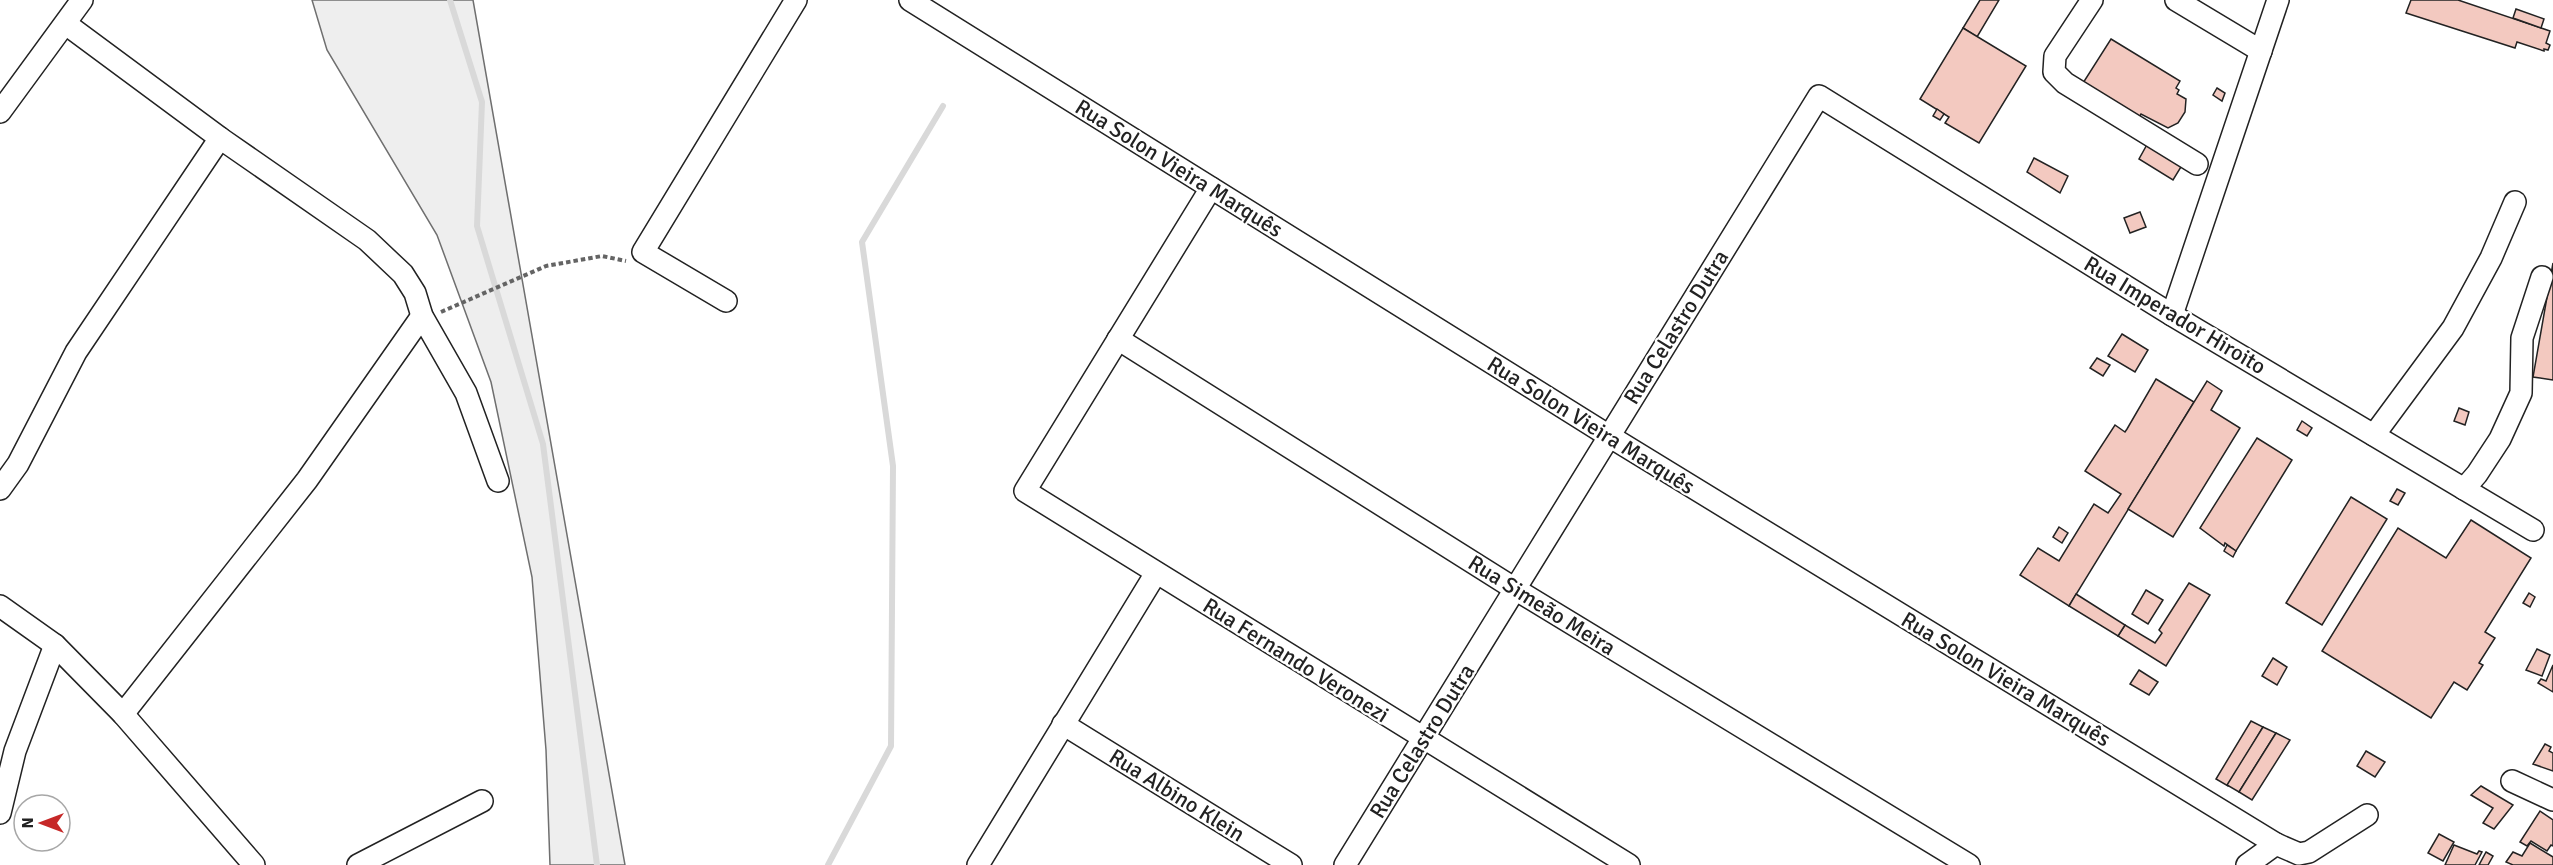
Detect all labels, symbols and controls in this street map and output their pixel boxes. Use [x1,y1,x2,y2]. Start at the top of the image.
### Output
street label: Rua Solon Vieira Marquês [1070,93,1288,243]
street label: Rua Celastro Dutra [1618,245,1734,409]
street label: Rua Imperador Hiroito [2079,250,2271,380]
street label: Rua Solon Vieira Marquês [1482,350,1700,500]
street label: Rua Simeão Meira [1463,549,1621,661]
street label: Rua Fernando Veronezi [1198,592,1394,728]
street label: Rua Solon Vieira Marquês [1896,606,2116,752]
street label: Rua Celastro Dutra [1364,659,1480,823]
street label: Rua Albino Klein [1104,743,1250,847]
north arrow [12,793,72,853]
text: N [18,817,38,829]

